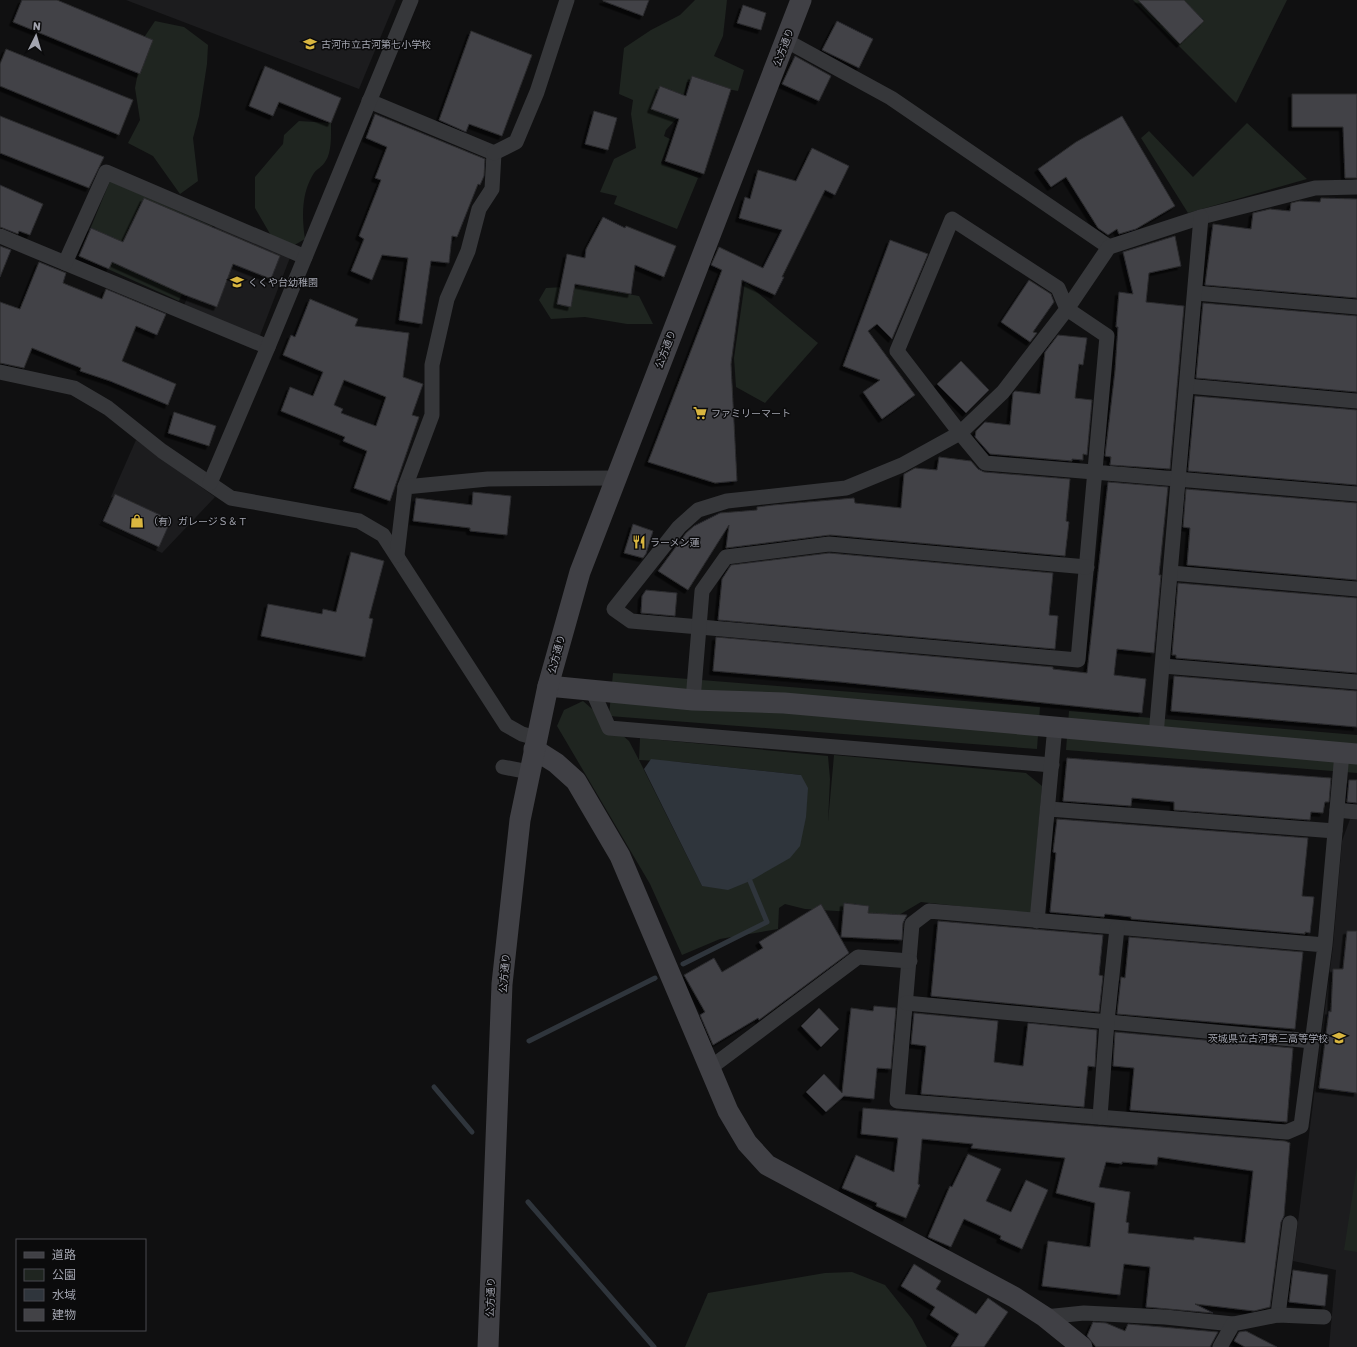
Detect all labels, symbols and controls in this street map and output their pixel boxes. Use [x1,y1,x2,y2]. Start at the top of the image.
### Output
north arrow [16,16,56,56]
text: N [32,20,41,33]
street label: 公方通り [771,27,797,68]
school or university icon: 古河市立古河第七小学校 [302,36,318,52]
place label: 古河市立古河第七小学校 [321,39,431,51]
school or university icon: くくや台幼稚園 [229,274,245,290]
place label: くくや台幼稚園 [248,277,318,289]
street label: 公方通り [653,329,679,370]
supermarket icon: ファミリーマート [692,405,708,421]
place label: ファミリーマート [711,408,791,420]
shop icon: （有）ガレージＳ＆Ｔ [129,513,145,529]
place label: （有）ガレージＳ＆Ｔ [148,516,248,528]
restaurant icon: ラーメン蓮 [631,534,647,550]
place label: ラーメン蓮 [650,537,700,549]
street label: 公方通り [546,633,568,675]
street label: 公方通り [497,953,513,994]
school or university icon: 茨城県立古河第三高等学校 [1331,1030,1347,1046]
place label: 茨城県立古河第三高等学校 [1208,1033,1328,1045]
legend [16,1239,146,1331]
text: 道路 [52,1248,76,1262]
text: 公園 [52,1268,76,1282]
street label: 公方通り [484,1277,498,1317]
text: 水域 [52,1288,76,1302]
text: 建物 [52,1308,76,1322]

